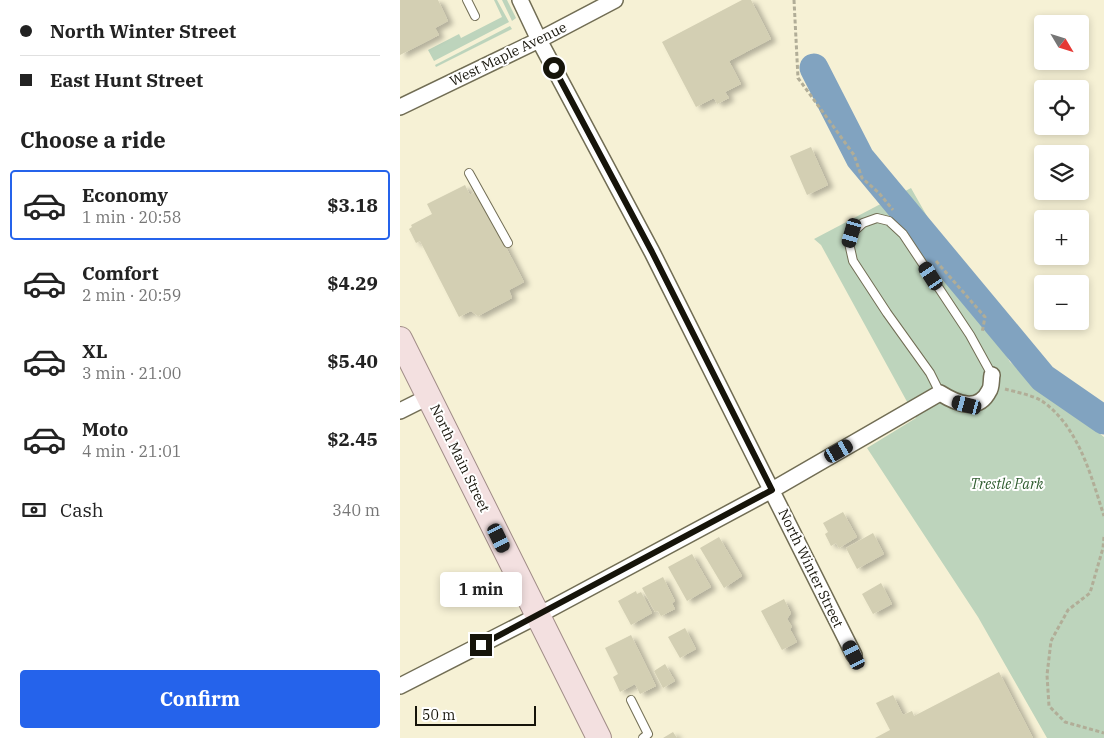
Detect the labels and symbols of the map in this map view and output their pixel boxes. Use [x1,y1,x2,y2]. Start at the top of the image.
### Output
north arrow [1034,15,1089,70]
street label: West Maple Avenue [447,18,569,90]
route start [543,57,565,79]
car [840,217,863,249]
car [916,259,945,293]
car [950,394,983,416]
street label: North Main Street [426,401,494,515]
car [822,437,855,465]
park label: Trestle Park [971,475,1044,493]
street label: North Winter Street [774,506,848,630]
car [485,521,512,555]
callout: 1 min [440,572,522,608]
route end [470,634,492,656]
car [840,638,867,672]
scale bar [415,703,536,726]

